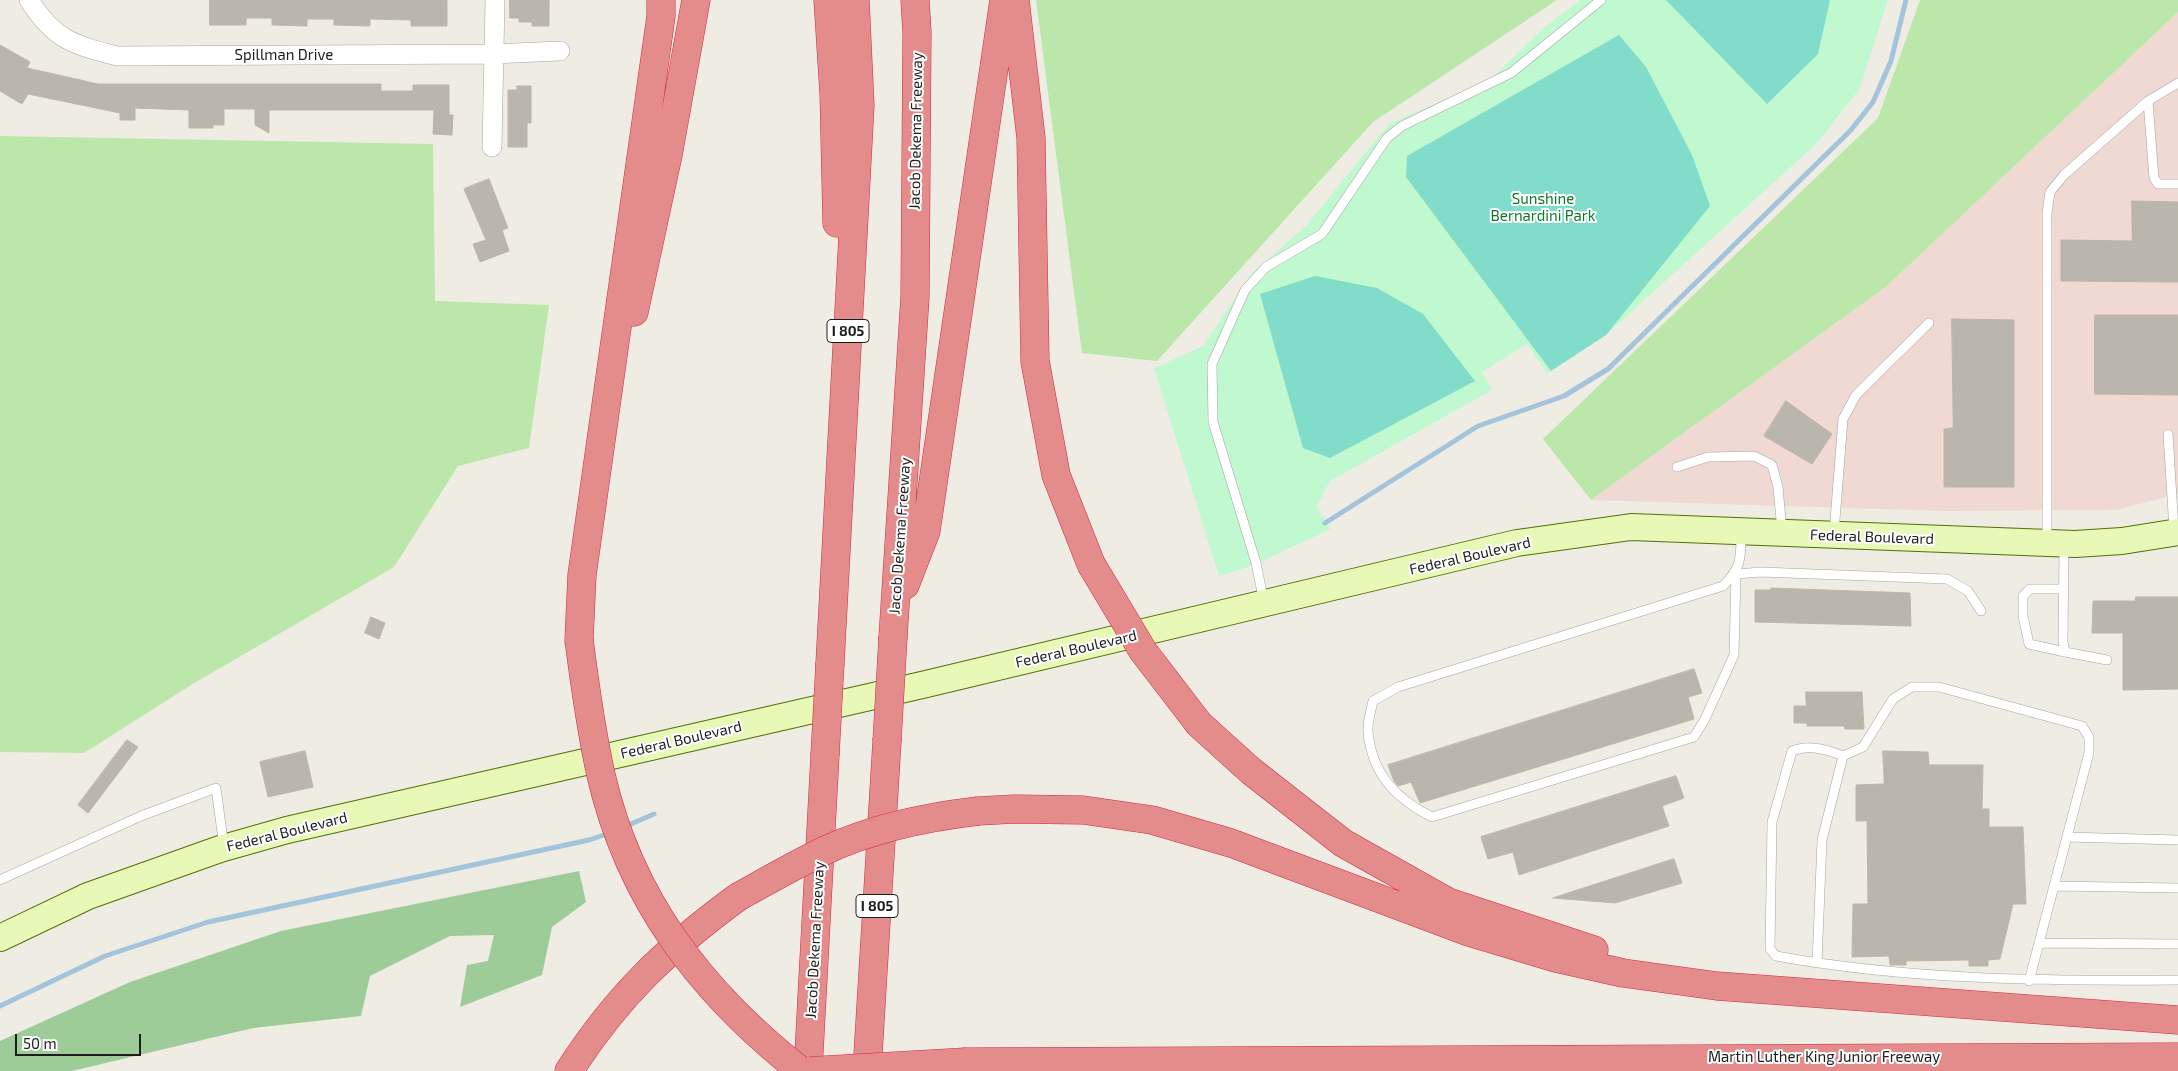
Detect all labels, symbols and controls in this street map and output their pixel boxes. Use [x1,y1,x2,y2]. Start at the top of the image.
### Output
street label: Spillman Drive [235,46,333,64]
street label: Jacob Dekema Freeway [906,52,926,210]
park label: Sunshine Bernardini Park [1491,190,1595,225]
road number: I 805 [827,320,869,342]
street label: Jacob Dekema Freeway [886,457,914,615]
street label: Federal Boulevard [1810,526,1934,548]
street label: Federal Boulevard [1408,533,1532,579]
street label: Federal Boulevard [1014,626,1138,672]
street label: Federal Boulevard [619,717,743,763]
street label: Federal Boulevard [225,808,349,856]
street label: Jacob Dekema Freeway [802,861,828,1019]
road number: I 805 [856,894,898,918]
scale bar [18,1024,144,1056]
text: 50 m [23,1034,57,1052]
street label: Martin Luther King Junior Freeway [1708,1048,1940,1066]

